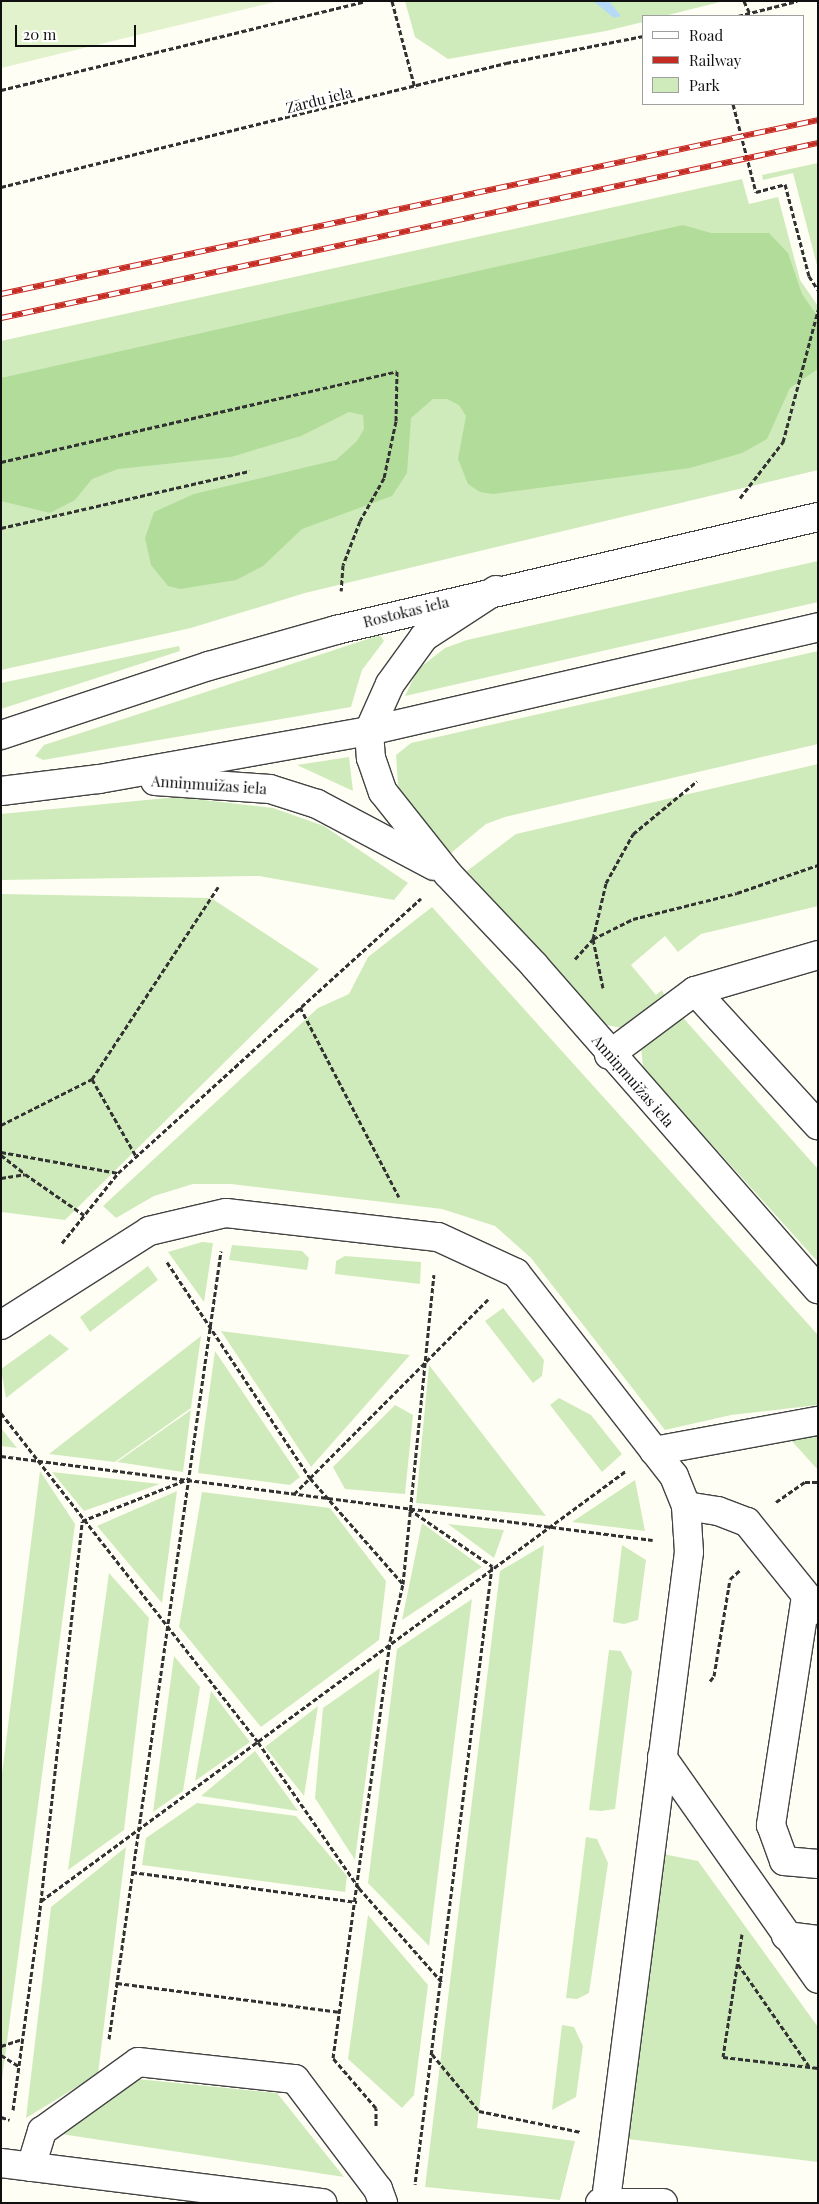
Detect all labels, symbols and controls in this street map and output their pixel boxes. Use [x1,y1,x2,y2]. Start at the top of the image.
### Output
scale bar [18,15,139,47]
legend [642,15,804,105]
text: 20 m [23,24,56,44]
text: Road [689,25,723,45]
text: Railway [689,50,741,70]
text: Park [689,75,720,95]
street label: Zārdu iela [284,83,354,117]
street label: Rostokas iela [361,593,451,631]
street label: Anniņmuižas iela [151,772,267,798]
street label: Anniņmuižas iela [588,1031,678,1131]

